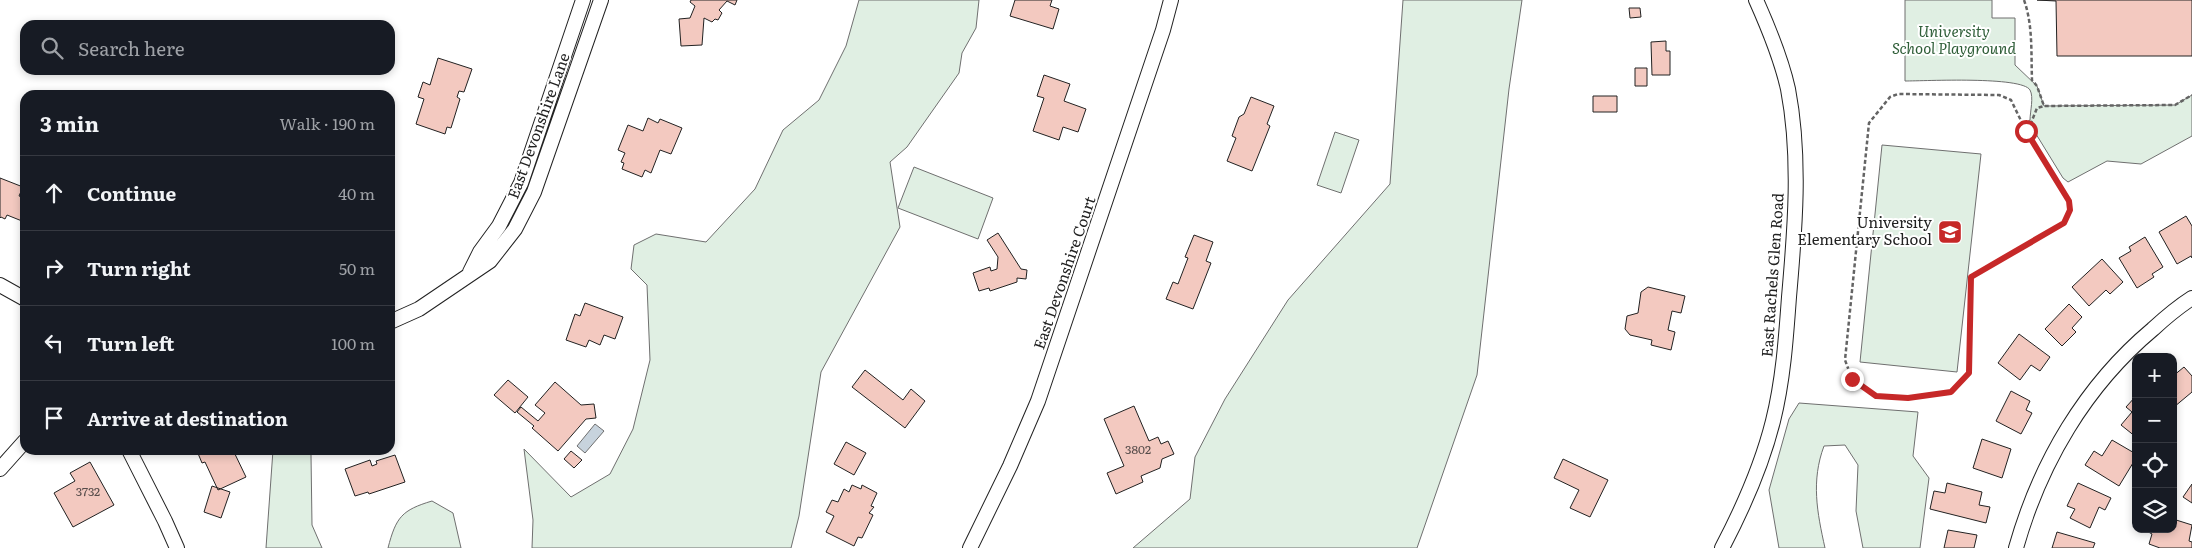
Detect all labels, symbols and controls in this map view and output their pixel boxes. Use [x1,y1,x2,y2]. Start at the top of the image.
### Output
park label: University School Playground [1892,19,2016,59]
search box [20,20,395,75]
icon: search [38,34,66,62]
text: Search here [78,34,185,62]
street label: East Devonshire Lane [500,49,575,202]
text: 3 min [40,107,99,138]
text: Walk · 190 m [279,111,375,135]
route start [2015,120,2038,143]
icon: ahead [40,179,68,207]
text: Continue [87,179,176,207]
text: 40 m [338,181,375,205]
street label: East Rachels Glen Road [1754,192,1789,358]
street label: East Devonshire Court [1027,193,1101,352]
place label: University Elementary School [1797,210,1932,250]
school or university icon: University Elementary School [1937,219,1963,245]
icon: right [40,254,68,282]
text: Turn right [87,254,191,282]
text: 50 m [339,256,375,280]
icon: left [40,329,68,357]
text: Turn left [87,329,174,357]
text: 100 m [331,331,375,355]
map controls [2132,353,2177,533]
button: + [2132,353,2177,398]
route end [1841,368,1864,391]
button: − [2132,398,2177,443]
icon: arrive [40,404,68,432]
text: Arrive at destination [87,404,288,432]
house number: 3802 [1125,440,1151,458]
button: locate [2132,443,2177,488]
house number: 3732 [76,482,100,500]
button: layers [2132,488,2177,533]

